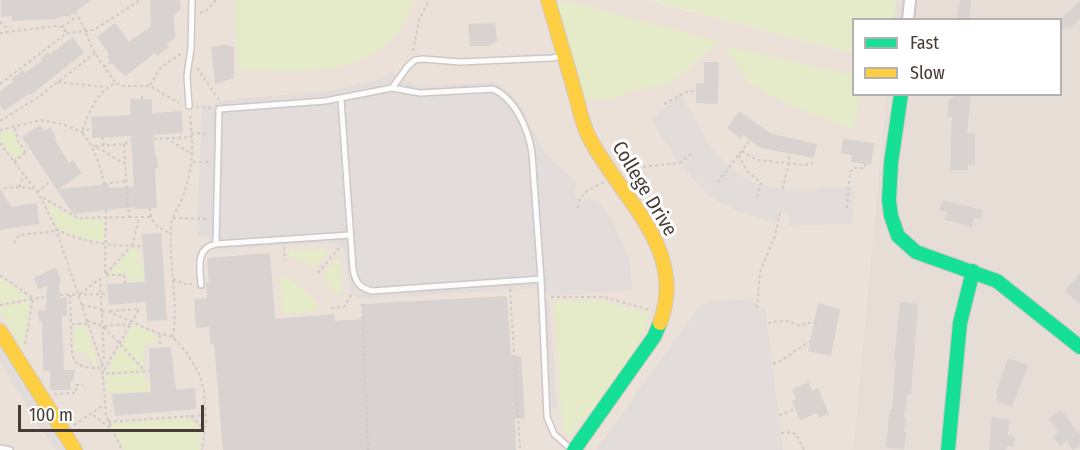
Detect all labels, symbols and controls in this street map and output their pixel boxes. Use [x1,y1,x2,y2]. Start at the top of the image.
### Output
legend [852,18,1062,96]
text: Fast [910,32,939,54]
text: Slow [910,62,945,84]
street label: College Drive [606,137,682,241]
scale bar [21,393,207,431]
text: 100 m [29,404,73,426]

